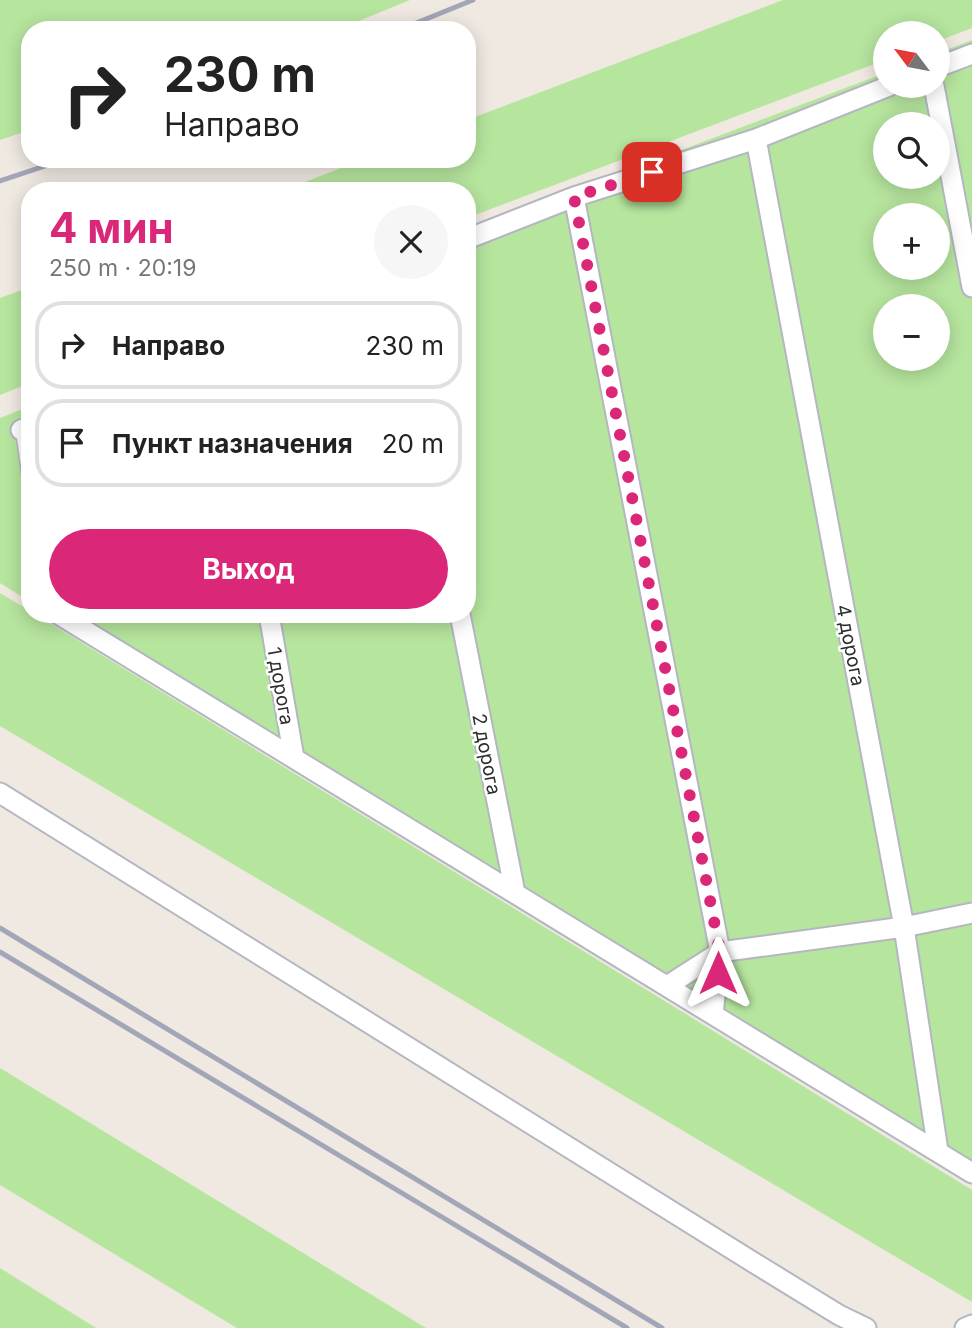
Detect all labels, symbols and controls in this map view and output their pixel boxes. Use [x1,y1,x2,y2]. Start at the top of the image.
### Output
north arrow [873,21,950,98]
map controls [873,21,950,371]
text: 230 m [164,45,316,104]
icon: right [49,49,140,140]
text: Направо [164,105,300,144]
button: search [873,112,950,189]
pin [622,142,682,202]
icon: arrive [633,153,671,191]
text: 4 мин [49,202,174,253]
button: + [873,203,950,280]
button: close [374,205,448,279]
text: 250 m · 20:19 [49,254,196,282]
button: − [873,294,950,371]
icon: right [53,326,91,364]
text: Направо [112,330,225,361]
text: 230 m [366,330,444,361]
icon: arrive [53,424,91,462]
text: Пункт назначения [112,428,353,459]
text: 20 m [382,428,444,459]
button: Выход [49,529,448,609]
street label: 4 дорога [831,602,870,688]
street label: 1 дорога [262,645,299,727]
street label: 2 дорога [467,712,506,797]
position arrow [681,936,755,1010]

